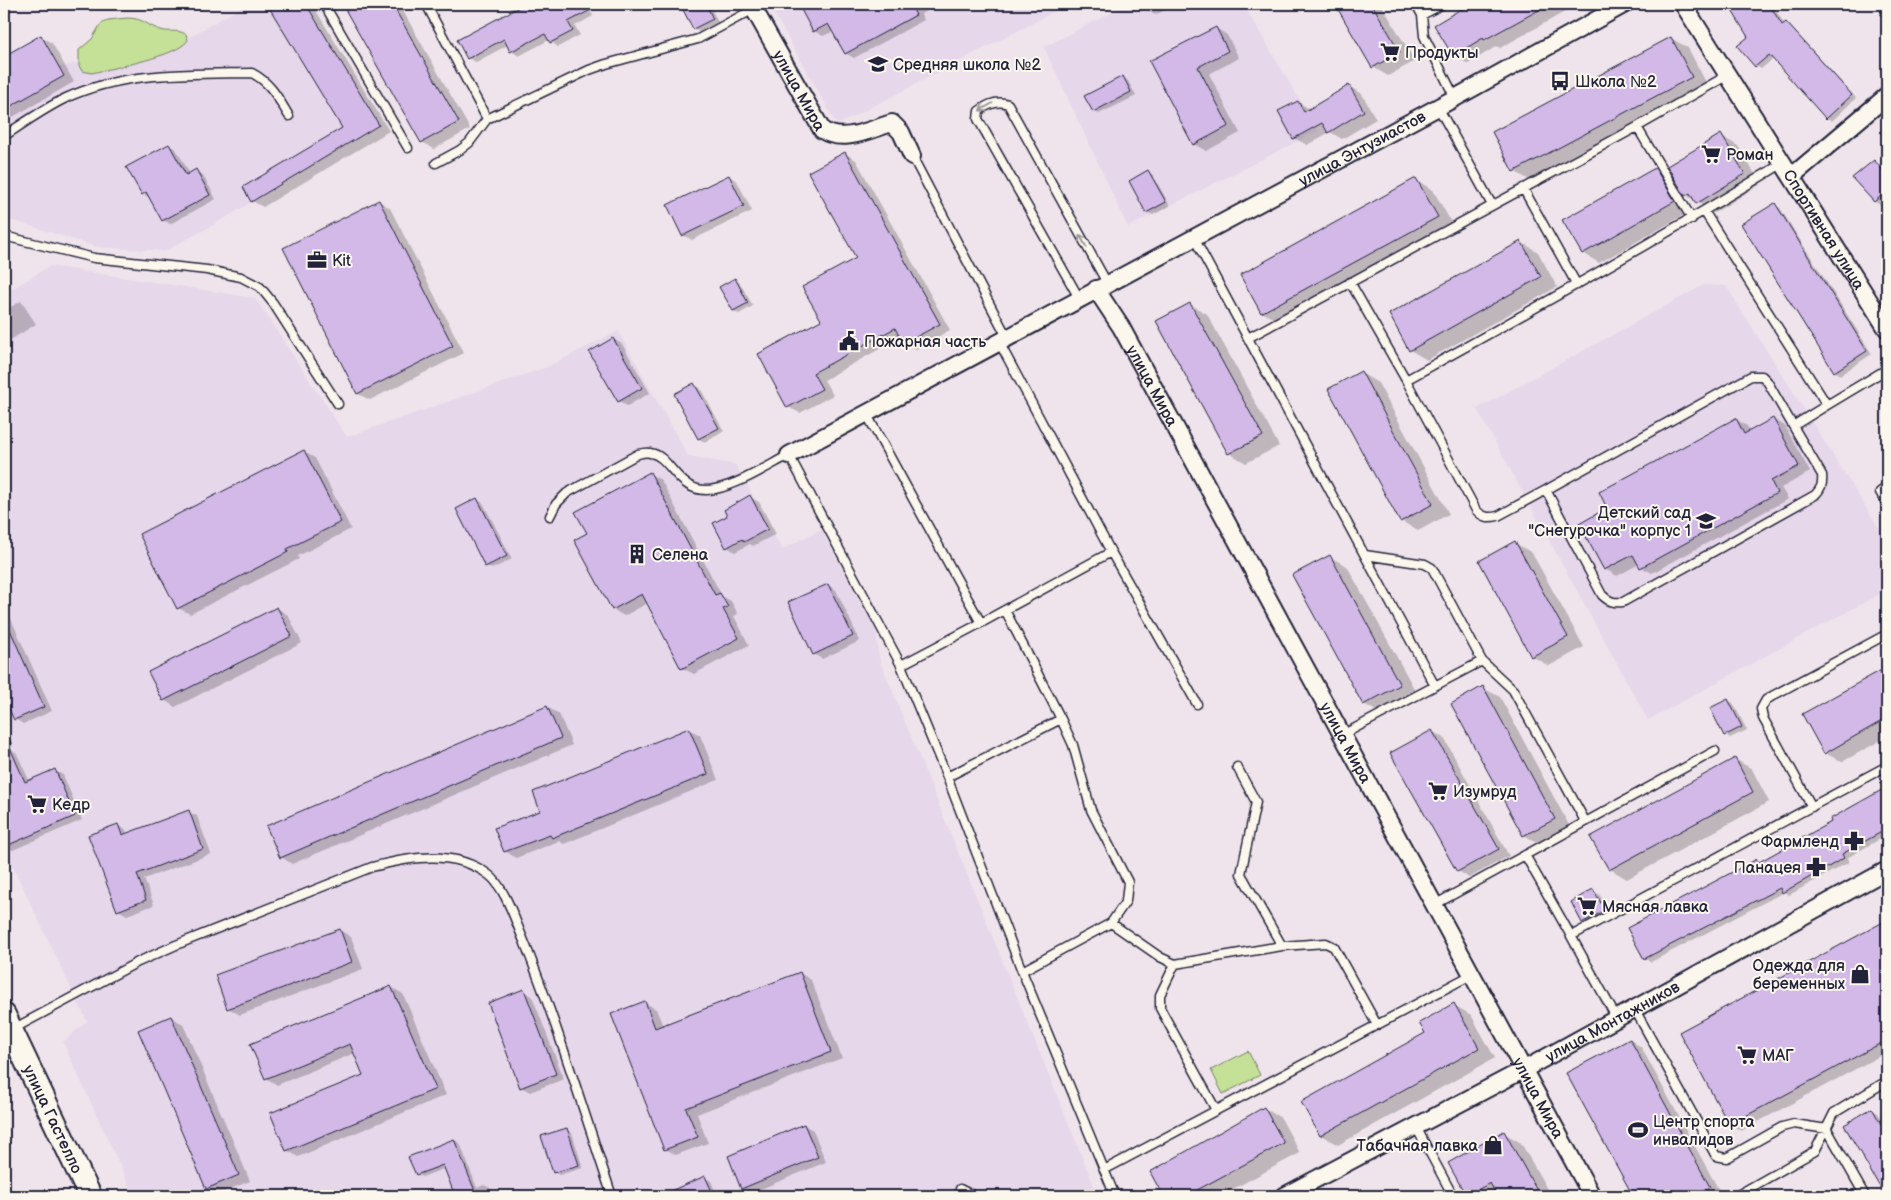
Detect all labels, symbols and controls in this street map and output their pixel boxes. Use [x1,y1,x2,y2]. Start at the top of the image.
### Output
supermarket icon: Продукты [1379,41,1401,63]
place label: Продукты [1405,44,1478,63]
street label: улица Мира [768,47,829,135]
school or university icon: Средняя школа №2 [867,53,889,75]
place label: Средняя школа №2 [893,56,1041,75]
bus stop icon: Школа №2 [1549,70,1571,92]
place label: Школа №2 [1575,73,1657,92]
one-way arrow [979,102,994,112]
street label: улица Энтузиастов [1296,107,1430,191]
supermarket icon: Роман [1700,143,1722,165]
place label: Роман [1726,146,1774,165]
street label: Спортивная улица [1778,167,1868,294]
one-way arrow [1078,234,1088,248]
office icon: Kit [306,249,328,271]
place label: Kit [332,252,351,271]
public building icon: Пожарная часть [838,330,860,352]
place label: Пожарная часть [864,333,986,352]
street label: улица Мира [1122,342,1181,431]
place label: Детский сад "Снегурочка" корпус 1 [1528,504,1691,541]
school or university icon: Детский сад "Снегурочка" корпус 1 [1695,510,1717,532]
building icon: Селена [626,543,648,565]
place label: Селена [652,546,709,565]
street label: улица Мира [1315,699,1375,787]
supermarket icon: Изумруд [1427,780,1449,802]
place label: Изумруд [1453,783,1517,802]
supermarket icon: Кедр [26,793,48,815]
place label: Кедр [52,796,90,815]
pharmacy icon: Фармленд [1843,830,1865,852]
place label: Фармленд [1761,833,1839,852]
pharmacy icon: Панацея [1805,856,1827,878]
place label: Панацея [1734,859,1801,878]
supermarket icon: Мясная лавка [1576,895,1598,917]
place label: Мясная лавка [1602,898,1709,917]
place label: Одежда для беременных [1753,957,1845,994]
shop icon: Одежда для беременных [1849,963,1871,985]
street label: улица Монтажников [1543,977,1684,1067]
supermarket icon: МАГ [1736,1044,1758,1066]
place label: МАГ [1762,1047,1794,1066]
street label: улица Мира [1508,1054,1567,1143]
street label: улица Гастелло [18,1062,86,1177]
place label: Центр спорта инвалидов [1653,1113,1755,1150]
sports icon: Центр спорта инвалидов [1627,1119,1649,1141]
shop icon: Табачная лавка [1482,1134,1504,1156]
place label: Табачная лавка [1356,1137,1479,1156]

